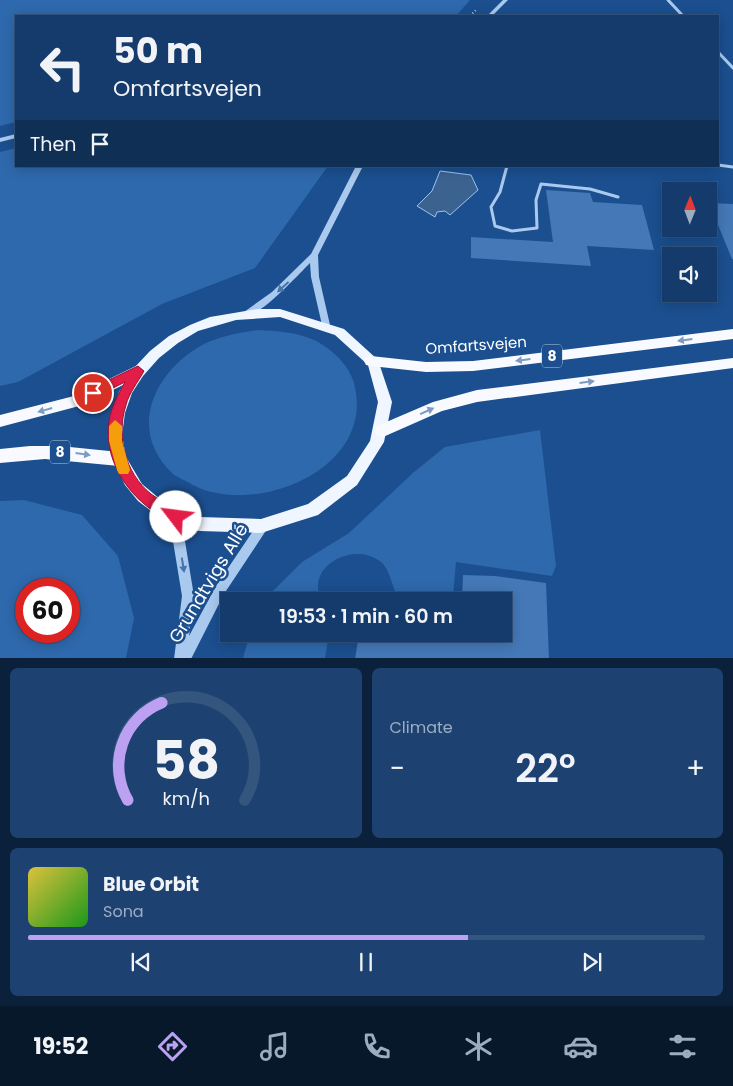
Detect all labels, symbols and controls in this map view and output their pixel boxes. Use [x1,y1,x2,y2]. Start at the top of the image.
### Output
text: 50 m [113,26,203,75]
icon: left [30,35,95,100]
text: Omfartsvejen [113,73,262,104]
icon: arrive [86,130,114,158]
text: Then [30,131,76,158]
north arrow [662,182,718,238]
map controls [662,182,717,302]
button: sound [662,247,717,302]
one-way arrow [277,281,289,293]
street label: Omfartsvejen [425,331,527,359]
one-way arrow [676,336,692,344]
road number: 8 [542,344,562,368]
one-way arrow [515,356,531,364]
pin [72,372,114,414]
one-way arrow [579,378,595,386]
icon: arrive [79,379,107,407]
one-way arrow [37,406,53,414]
one-way arrow [420,407,434,415]
road number: 8 [50,441,70,464]
one-way arrow [76,450,92,458]
position arrow [149,490,201,542]
street label: Grundtvigs Allé [162,518,254,648]
one-way arrow [180,557,188,573]
speed limit sign: 60 [15,578,80,643]
text: 19:53 · 1 min · 60 m [279,603,453,630]
text: Climate [390,716,453,739]
text: 58 [152,724,220,797]
text: 22° [515,742,576,795]
text: − [390,749,405,788]
text: + [686,749,705,788]
text: km/h [162,786,210,811]
text: Blue Orbit [103,871,199,898]
text: Sona [103,900,144,923]
icon: previous [127,948,155,976]
icon: pause [352,948,380,976]
icon: next [578,948,606,976]
icon: directions [155,1029,190,1064]
icon: music [257,1029,292,1064]
icon: phone [359,1029,394,1064]
icon: climate [461,1029,496,1064]
icon: car [563,1029,598,1064]
icon: filters [665,1029,700,1064]
text: 19:52 [33,1031,88,1062]

